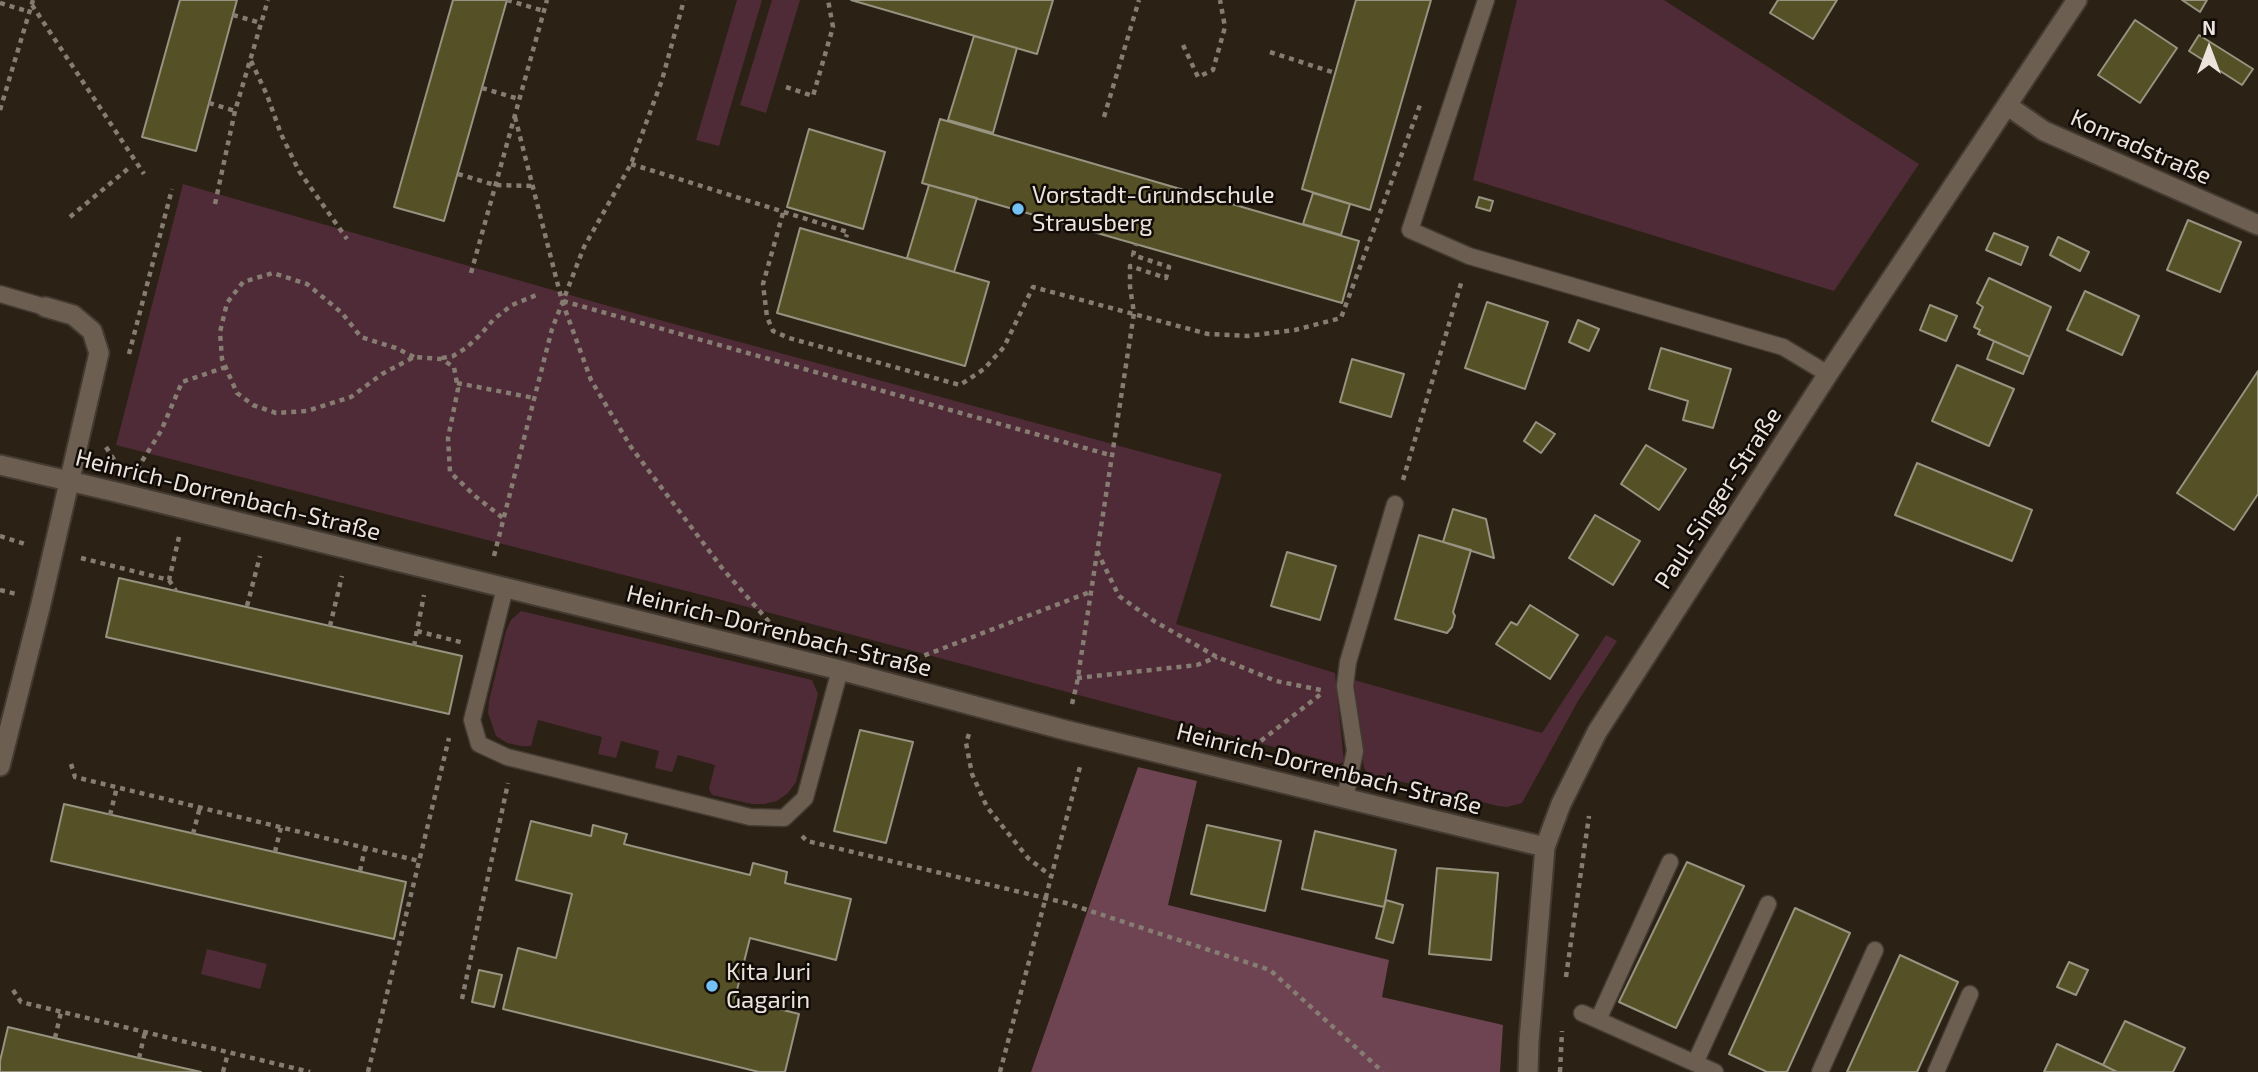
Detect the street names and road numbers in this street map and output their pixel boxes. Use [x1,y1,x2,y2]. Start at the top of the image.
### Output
street label: Konradstraße [2066,103,2216,191]
street label: Paul-Singer-Straße [1648,402,1788,594]
street label: Heinrich-Dorrenbach-Straße [72,443,384,547]
street label: Heinrich-Dorrenbach-Straße [623,579,935,683]
street label: Heinrich-Dorrenbach-Straße [1173,717,1485,821]

